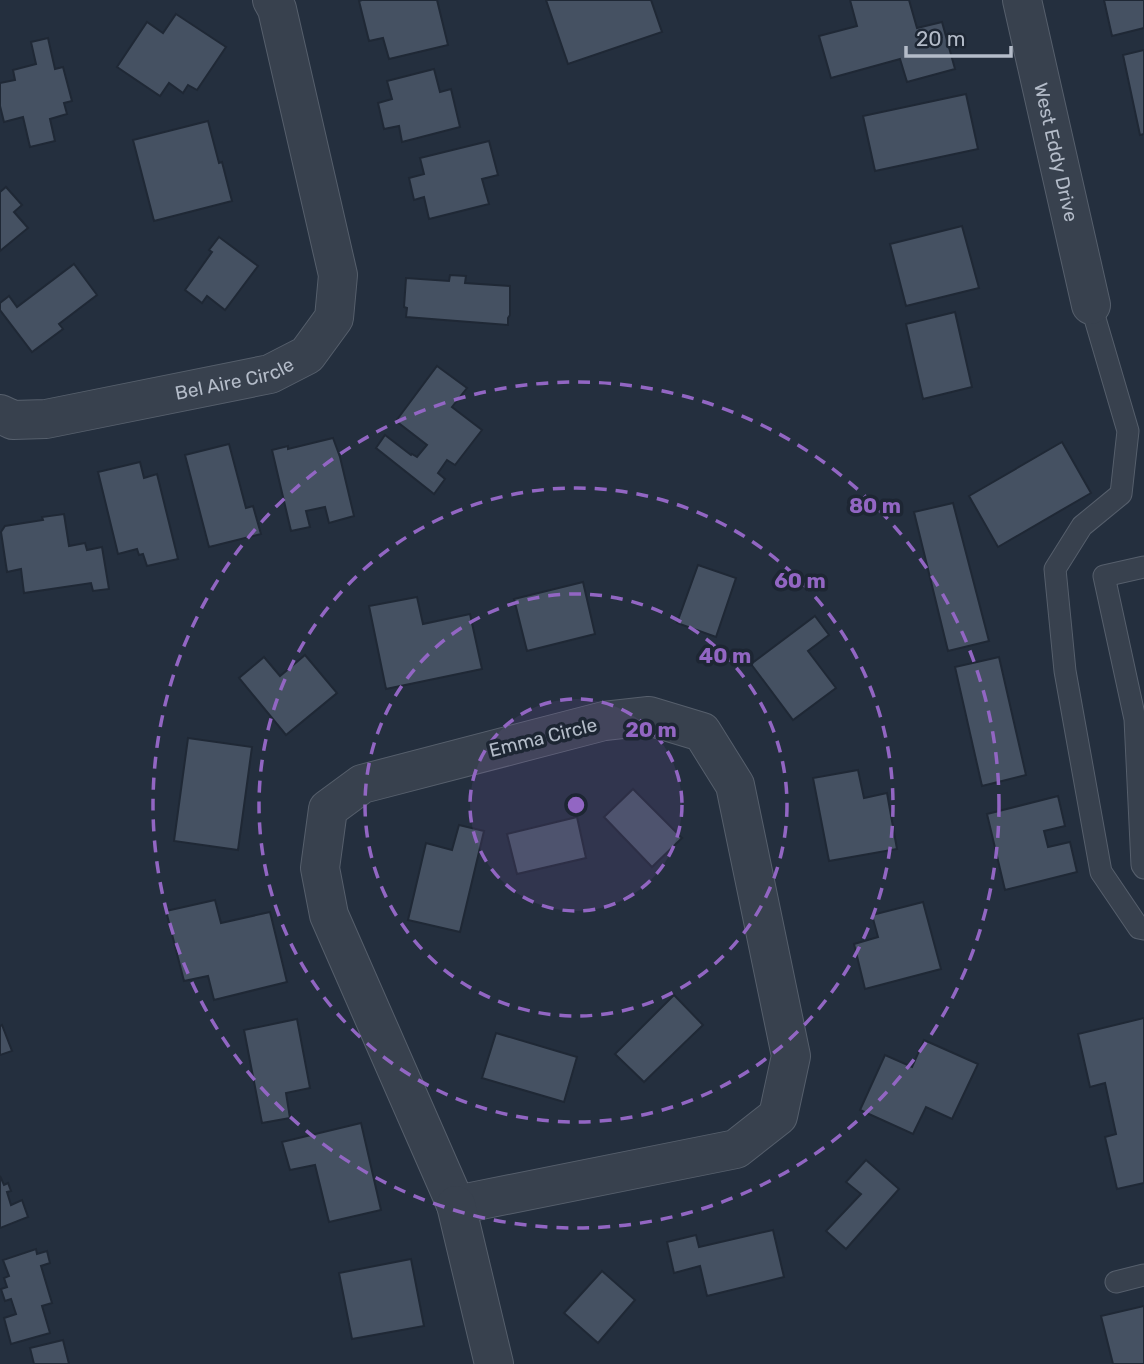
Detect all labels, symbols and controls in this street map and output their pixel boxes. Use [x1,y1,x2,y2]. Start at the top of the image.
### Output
scale bar [906,14,1011,58]
text: 20 m [916,26,965,51]
street label: West Eddy Drive [1029,81,1083,224]
street label: Bel Aire Circle [173,353,298,405]
text: 80 m [849,493,901,518]
text: 60 m [774,568,826,593]
text: 40 m [699,643,751,668]
street label: Emma Circle [487,713,600,762]
text: 20 m [625,717,677,742]
centre of rings [564,793,588,817]

